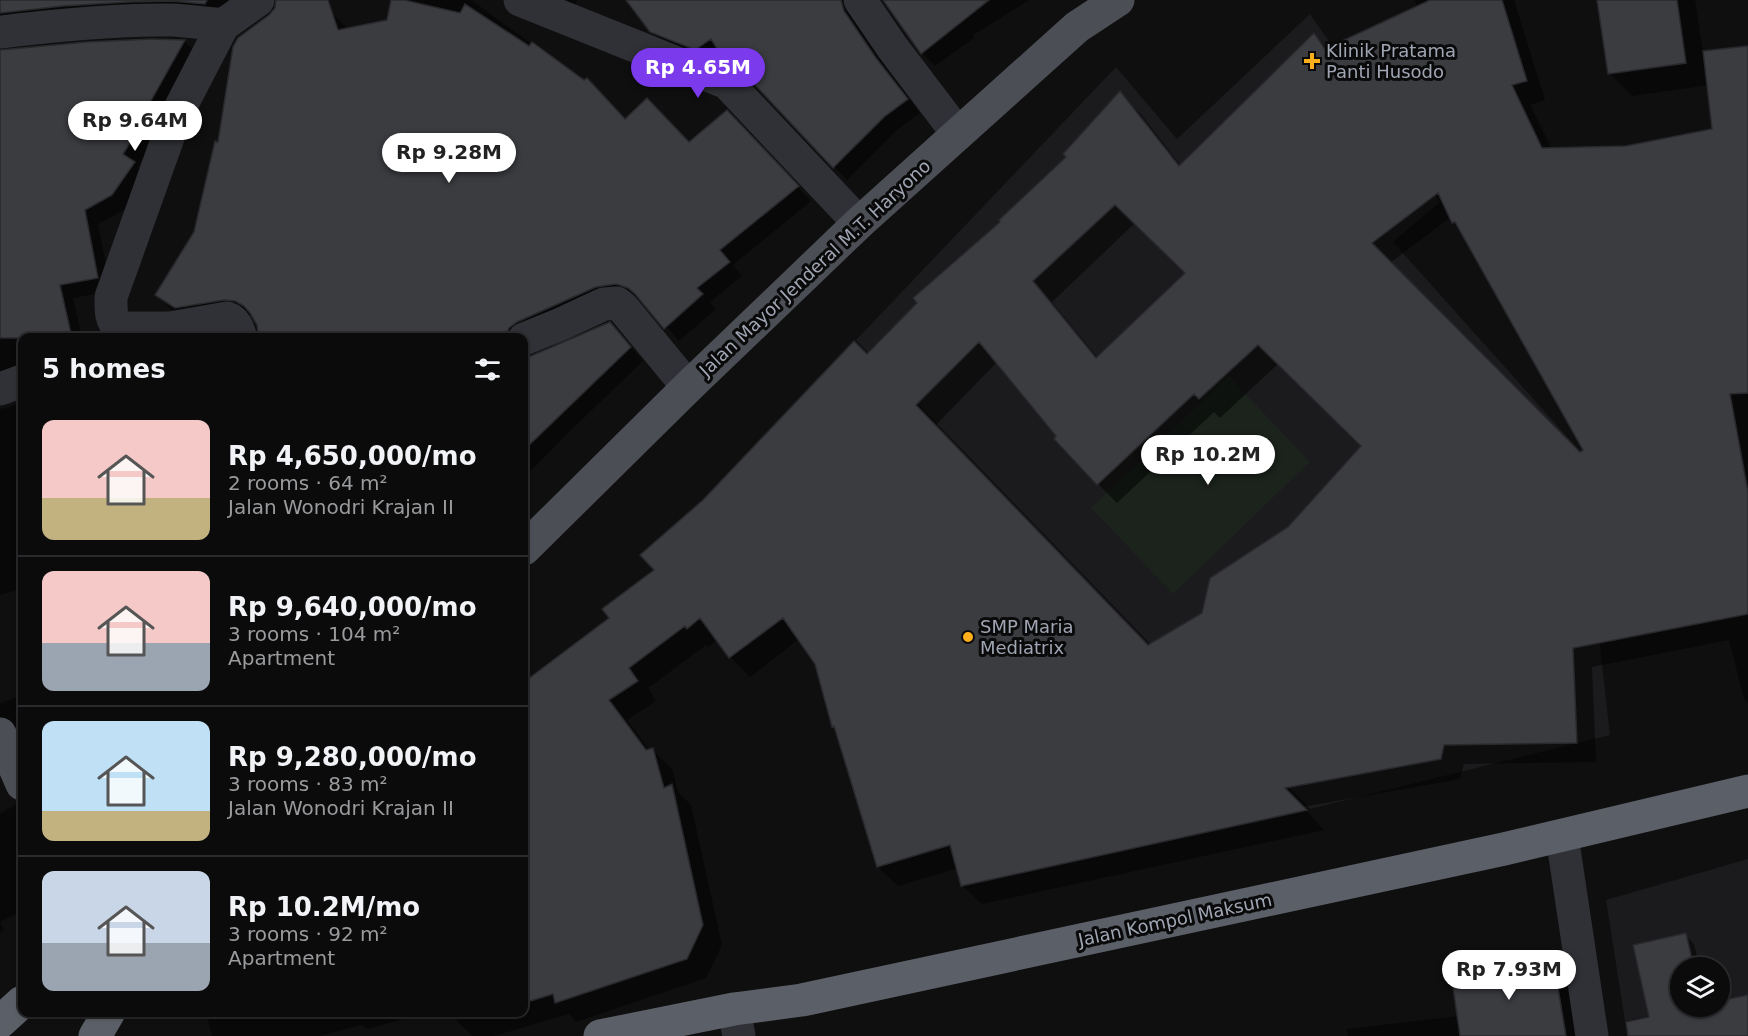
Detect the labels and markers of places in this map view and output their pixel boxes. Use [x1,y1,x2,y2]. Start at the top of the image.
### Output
place label: Klinik Pratama Panti Husodo [1326,40,1456,82]
pin: Rp 4.65M [636,48,760,99]
marker: Klinik Pratama Panti Husodo [1303,52,1321,70]
pin: Rp 9.64M [73,101,197,152]
pin: Rp 9.28M [387,133,511,184]
pin: Rp 10.2M [1146,435,1270,486]
place label: SMP Maria Mediatrix [980,616,1074,658]
marker: SMP Maria Mediatrix [961,630,975,644]
pin: Rp 7.93M [1447,950,1571,1001]

